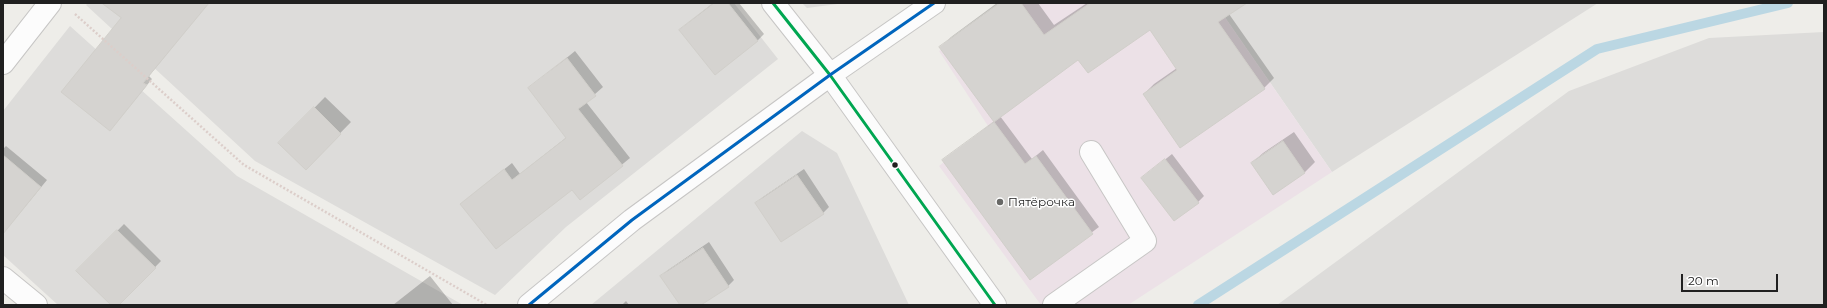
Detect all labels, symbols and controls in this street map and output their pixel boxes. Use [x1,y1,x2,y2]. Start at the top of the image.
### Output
unlabelled marker [890,160,900,170]
place label: Пятёрочка [1008,195,1075,209]
marker: Пятёрочка [995,197,1005,207]
scale bar [1683,266,1780,292]
text: 20 m [1688,273,1719,288]

